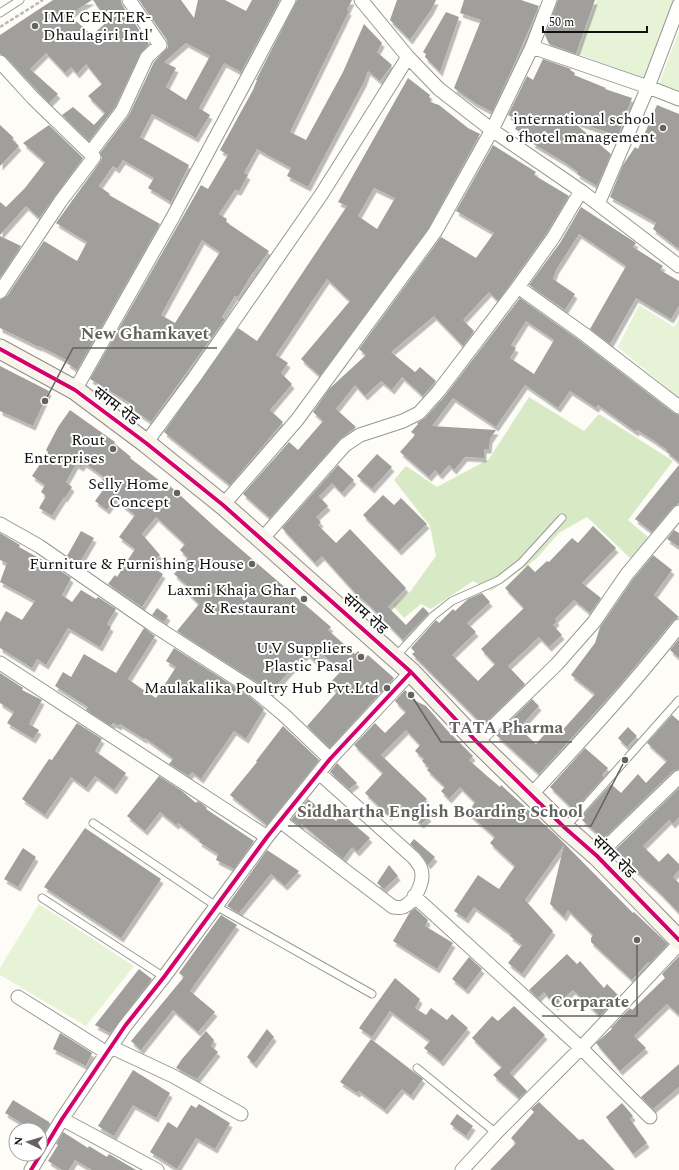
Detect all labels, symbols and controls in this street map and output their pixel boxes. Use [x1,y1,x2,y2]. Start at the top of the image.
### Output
place label: IME CENTER- Dhaulagiri Intl' [43,5,153,47]
scale bar [543,8,647,34]
text: 50 m [549,13,574,32]
marker: IME CENTER- Dhaulagiri Intl' [30,21,40,31]
place label: international school o fhotel management [506,107,655,149]
marker: international school o fhotel management [658,123,668,133]
callout: New Ghamkavet [73,319,217,348]
text: New Ghamkavet [81,321,210,347]
street label: संगम रोड [88,381,145,432]
place label: Rout Enterprises [23,428,105,470]
marker: Rout Enterprises [108,444,118,454]
place label: Selly Home Concept [88,472,169,514]
marker: Selly Home Concept [172,488,182,498]
place label: Furniture & Furnishing House [29,552,244,576]
marker: Furniture & Furnishing House [247,559,257,569]
place label: Laxmi Khaja Ghar & Restaurant [167,578,296,620]
street label: संगम रोड [337,588,393,641]
marker: Laxmi Khaja Ghar & Restaurant [299,594,309,604]
place label: U.V Suppliers Plastic Pasal [256,636,353,678]
marker: U.V Suppliers Plastic Pasal [356,652,366,662]
place label: Maulakalika Poultry Hub Pvt.Ltd [144,676,379,700]
marker: Maulakalika Poultry Hub Pvt.Ltd [382,683,392,693]
callout: TATA Pharma [441,713,572,742]
text: TATA Pharma [449,715,564,741]
callout: Siddhartha English Boarding School [288,797,591,826]
text: Siddhartha English Boarding School [297,799,584,825]
street label: संगम रोड [587,830,642,884]
callout: Corparate [542,987,637,1016]
text: Corparate [551,989,629,1015]
north arrow [8,1122,48,1162]
text: N [10,1136,27,1146]

